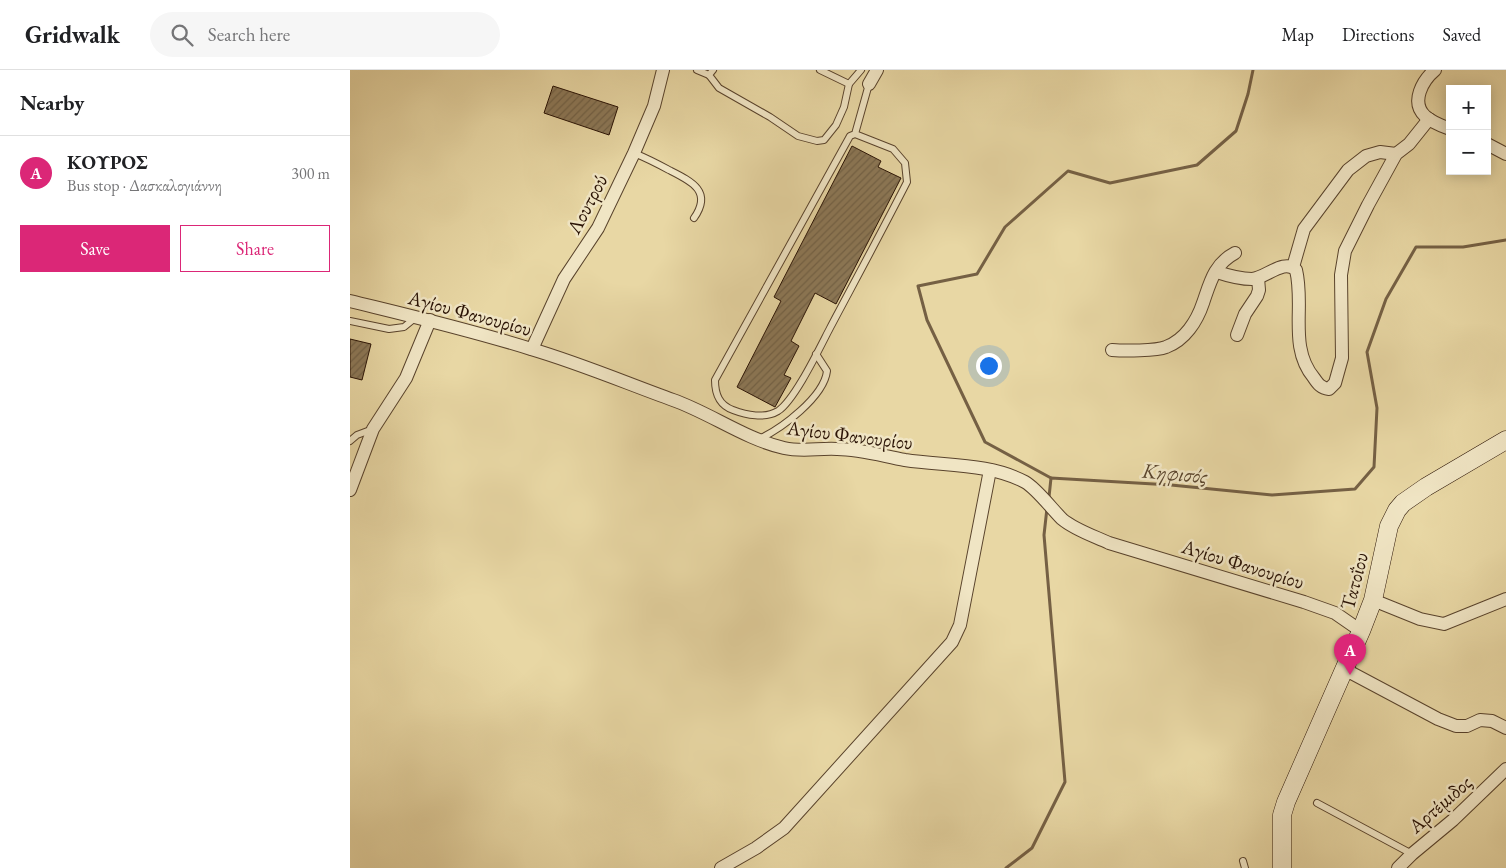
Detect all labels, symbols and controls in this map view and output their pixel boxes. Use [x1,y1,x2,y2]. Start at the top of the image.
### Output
search box [150,12,500,57]
text: Gridwalk [25,19,120,50]
icon: search [168,21,196,49]
text: Search here [208,22,290,47]
text: Map [1282,23,1314,46]
text: Directions [1342,23,1414,46]
text: Saved [1442,23,1481,46]
map controls [1446,85,1491,175]
button: + [1446,85,1491,130]
text: Nearby [20,89,84,116]
button: − [1446,130,1491,175]
text: ΚΟΥΡΟΣ [67,150,148,175]
text: A [30,163,42,184]
text: 300 m [291,163,330,184]
street label: Λουτρού [560,170,613,239]
text: Bus stop · Δασκαλογιάννη [67,175,222,196]
button: Save [20,225,170,272]
button: Share [180,225,330,272]
street label: Αγίου Φανουρίου [405,284,534,342]
your location [976,353,1002,379]
street label: Αγίου Φανουρίου [785,414,914,456]
water label: Κηφισός [1140,457,1209,489]
street label: Αγίου Φανουρίου [1178,533,1307,595]
street label: Τατοΐου [1334,549,1374,613]
pin: A [1334,634,1366,675]
street label: Αρτέμιδος [1402,769,1477,839]

